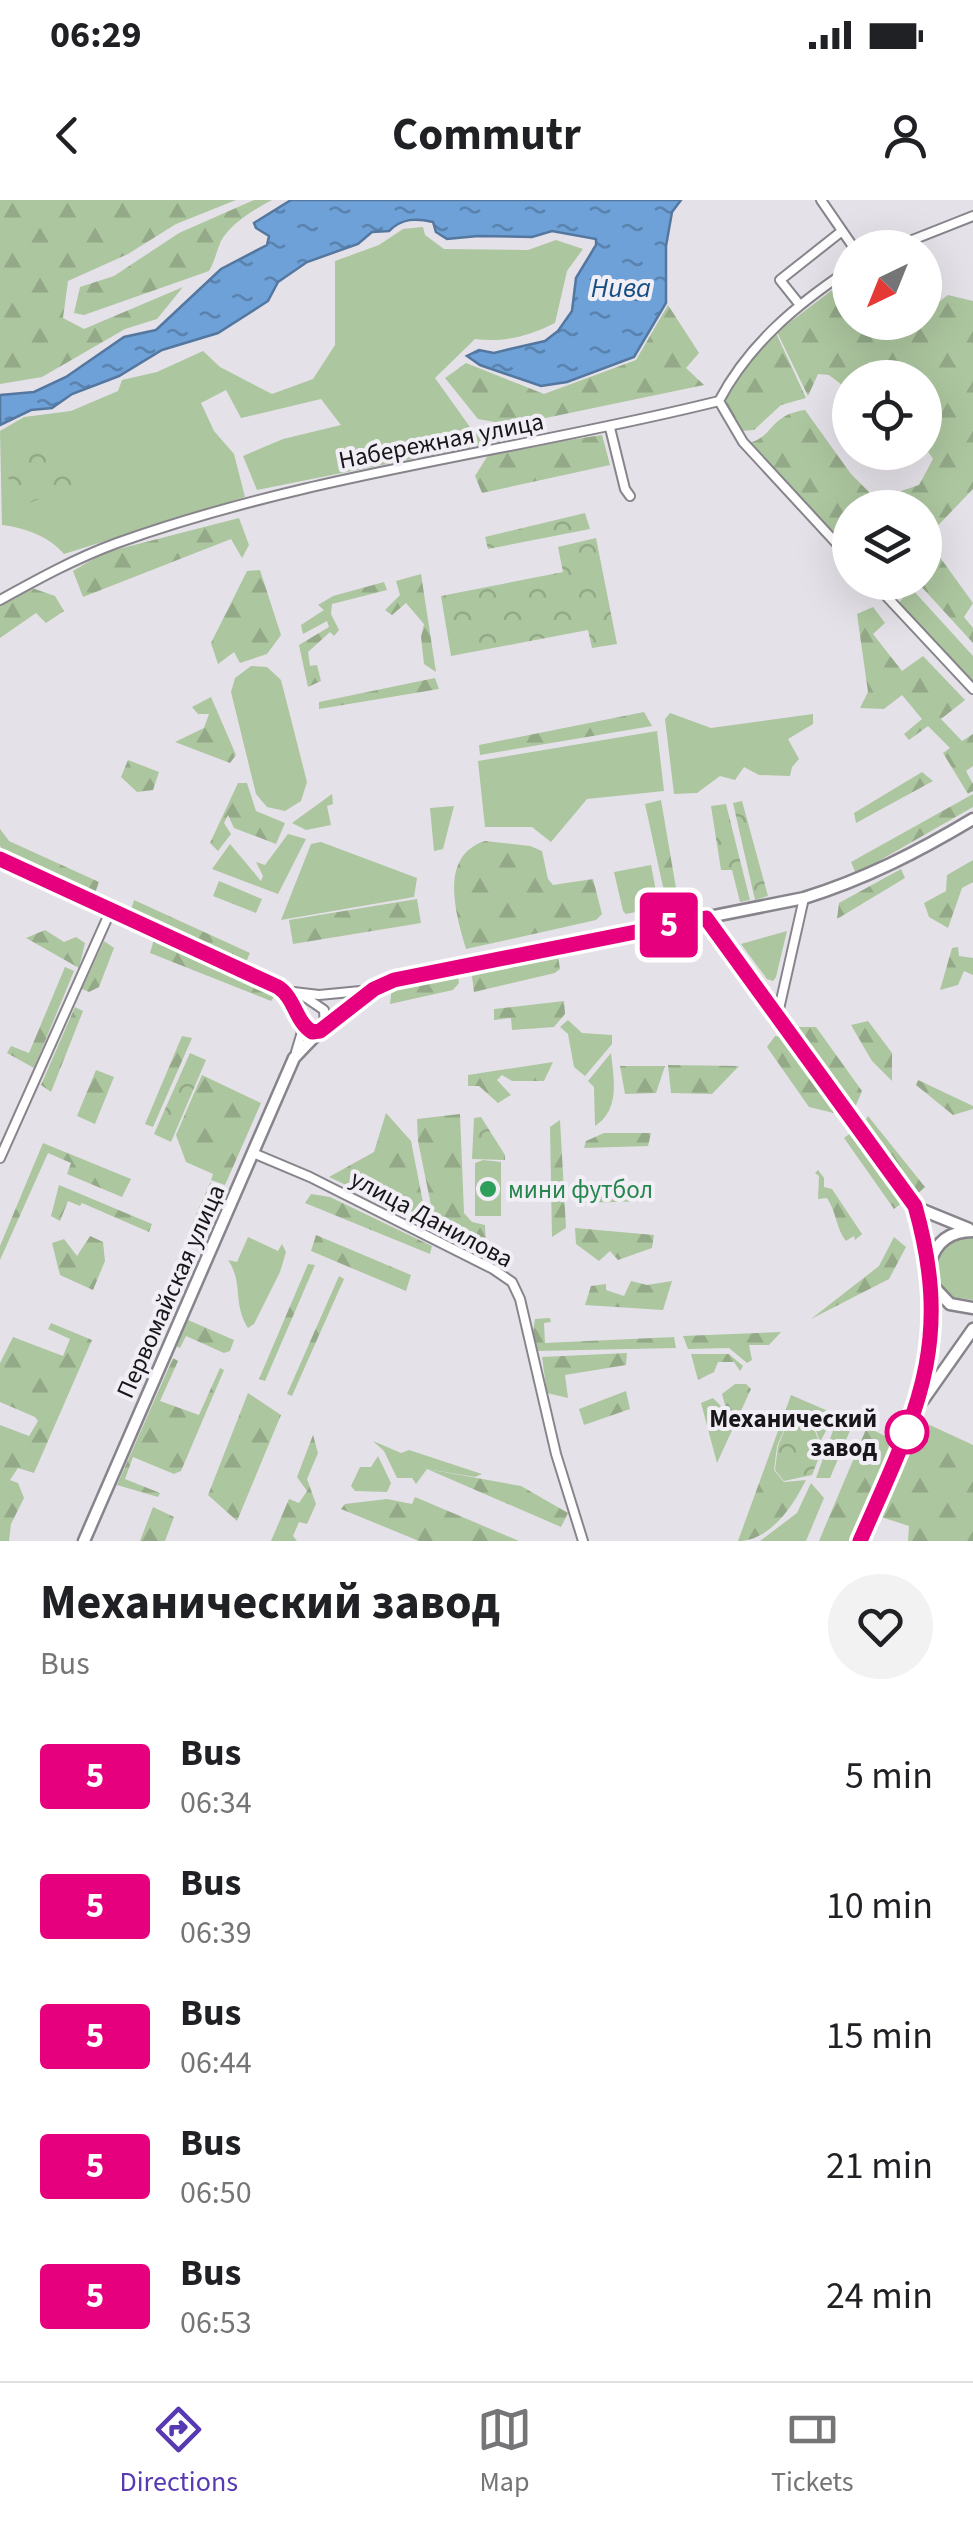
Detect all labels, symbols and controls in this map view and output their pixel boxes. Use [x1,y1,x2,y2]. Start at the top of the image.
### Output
text: 06:29 [50,8,142,62]
text: Commutr [392,103,581,167]
icon: back [40,108,95,163]
icon: person [878,108,933,163]
north arrow [832,230,942,340]
map controls [832,230,942,600]
water label: Нива [591,268,651,308]
button: locate [832,360,942,470]
street label: Набережная улица [335,403,547,479]
button: layers [832,490,942,600]
line badge: 5 [636,892,702,958]
text: 5 [660,900,678,950]
street label: улица Данилова [344,1161,519,1277]
place label: мини футбол [508,1172,653,1208]
marker: мини футбол [477,1178,499,1200]
street label: Первомайская улица [108,1179,234,1404]
place label: Механический завод [709,1401,877,1466]
marker: Механический завод [886,1411,928,1453]
text: Механический завод [40,1569,500,1637]
button: heart [828,1574,933,1679]
text: Bus [40,1641,90,1687]
text: Bus [180,1726,241,1780]
text: 5 min [845,1749,933,1803]
text: 5 [86,1751,104,1801]
text: 06:34 [180,1780,252,1826]
text: Bus [180,1856,241,1910]
text: 10 min [826,1879,933,1933]
text: 5 [86,1881,104,1931]
text: 06:39 [180,1910,252,1956]
text: Bus [180,1986,241,2040]
text: 15 min [826,2009,933,2063]
text: 5 [86,2011,104,2061]
text: 06:44 [180,2040,252,2086]
text: Bus [180,2116,241,2170]
text: 21 min [826,2139,933,2193]
text: 5 [86,2141,104,2191]
text: 06:50 [180,2170,252,2216]
text: Bus [180,2246,241,2300]
text: 24 min [826,2269,933,2323]
text: 5 [86,2271,104,2321]
text: 06:53 [180,2300,252,2346]
tab: Directions [119,2402,238,2502]
tab: Map [477,2402,532,2502]
tab: Tickets [771,2402,854,2502]

